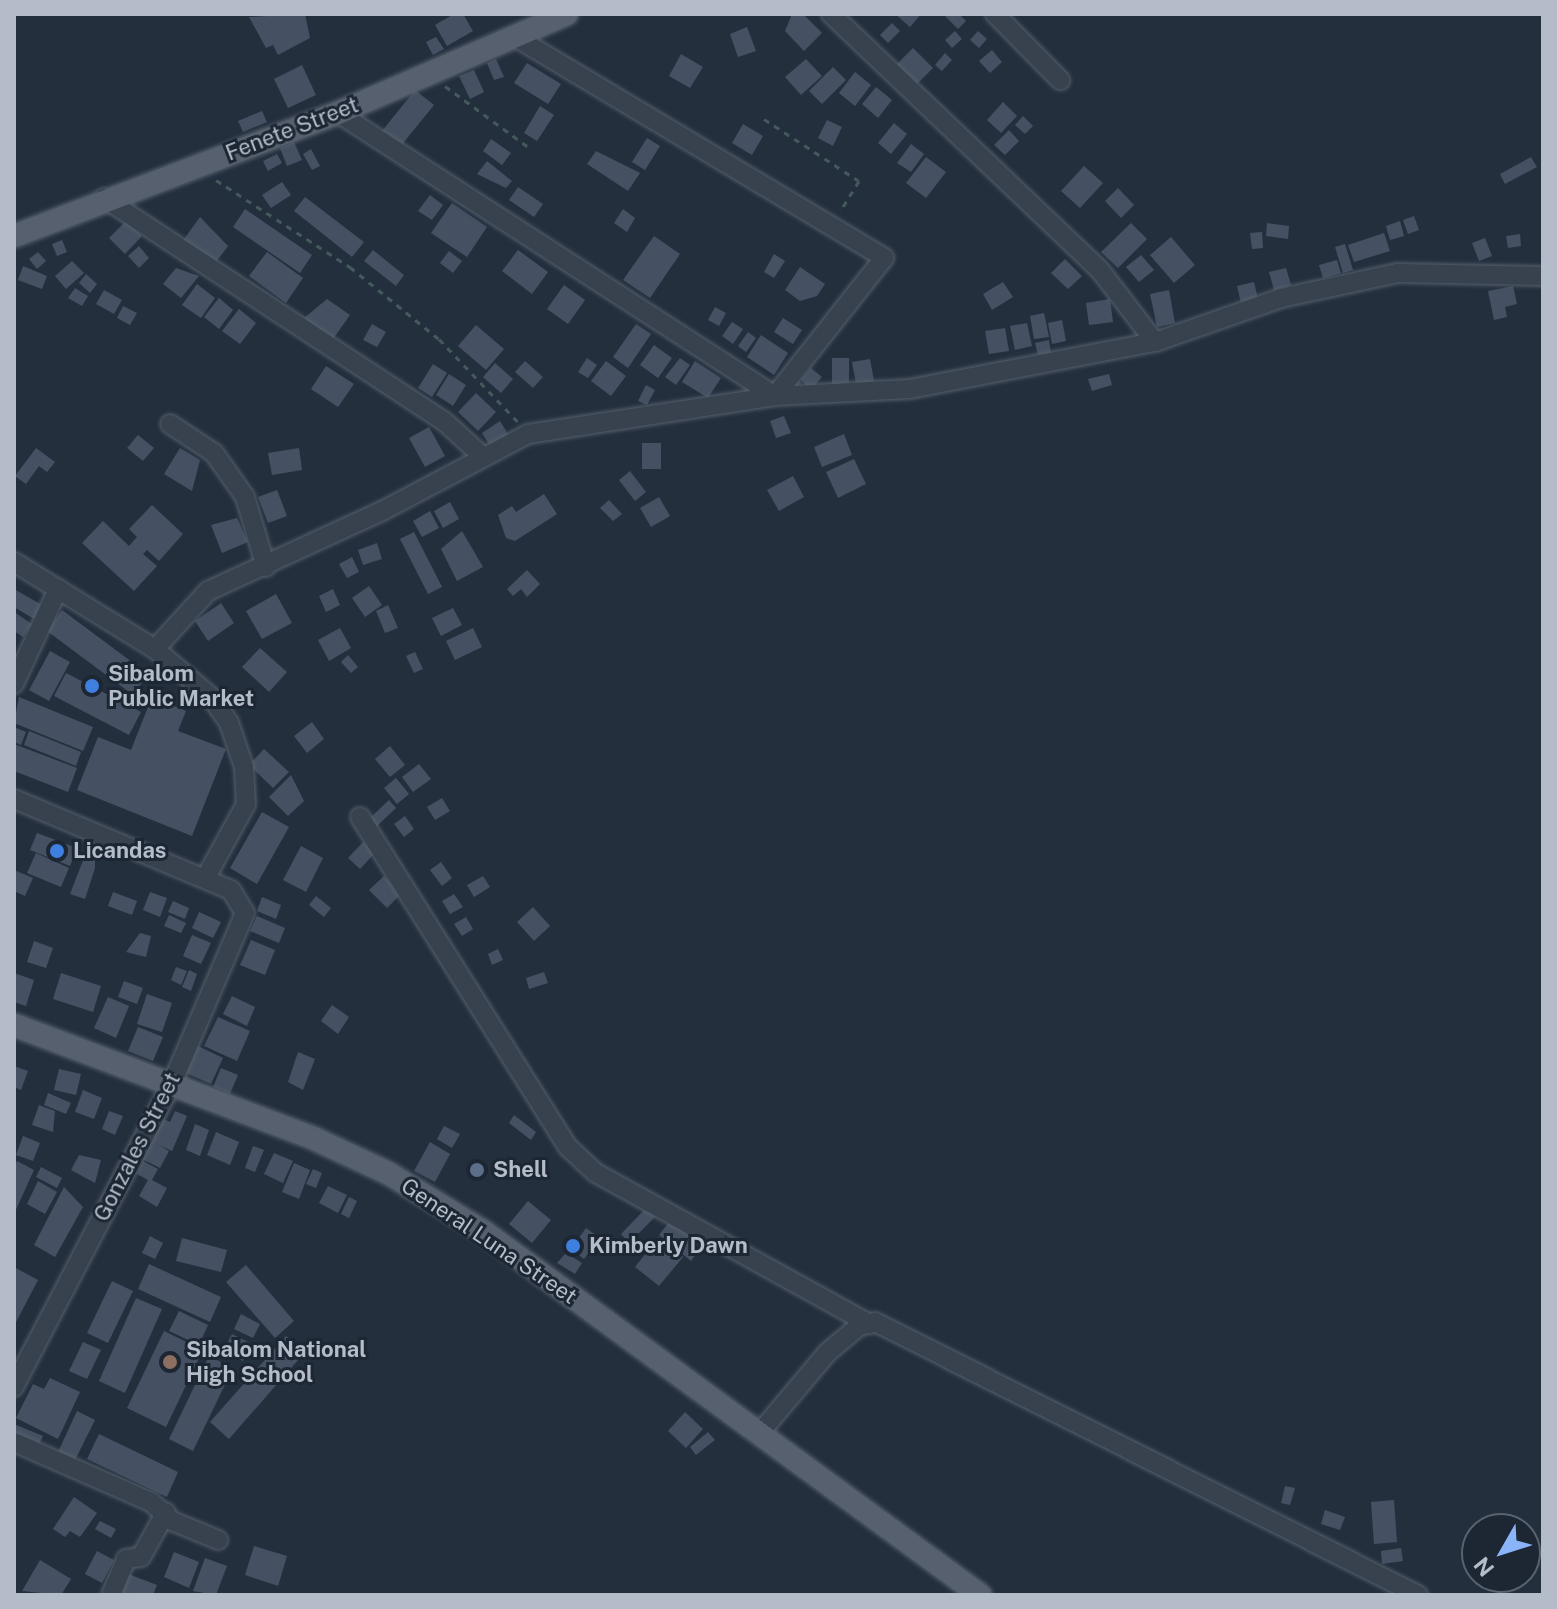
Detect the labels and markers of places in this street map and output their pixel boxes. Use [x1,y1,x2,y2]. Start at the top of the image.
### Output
place label: Sibalom Public Market [108,660,254,712]
marker: Sibalom Public Market [83,677,101,695]
place label: Licandas [73,838,166,864]
marker: Licandas [48,842,66,860]
place label: Shell [493,1157,548,1183]
marker: Shell [468,1161,486,1179]
place label: Kimberly Dawn [589,1233,748,1259]
marker: Kimberly Dawn [564,1237,582,1255]
place label: Sibalom National High School [186,1336,366,1388]
marker: Sibalom National High School [161,1353,179,1371]

